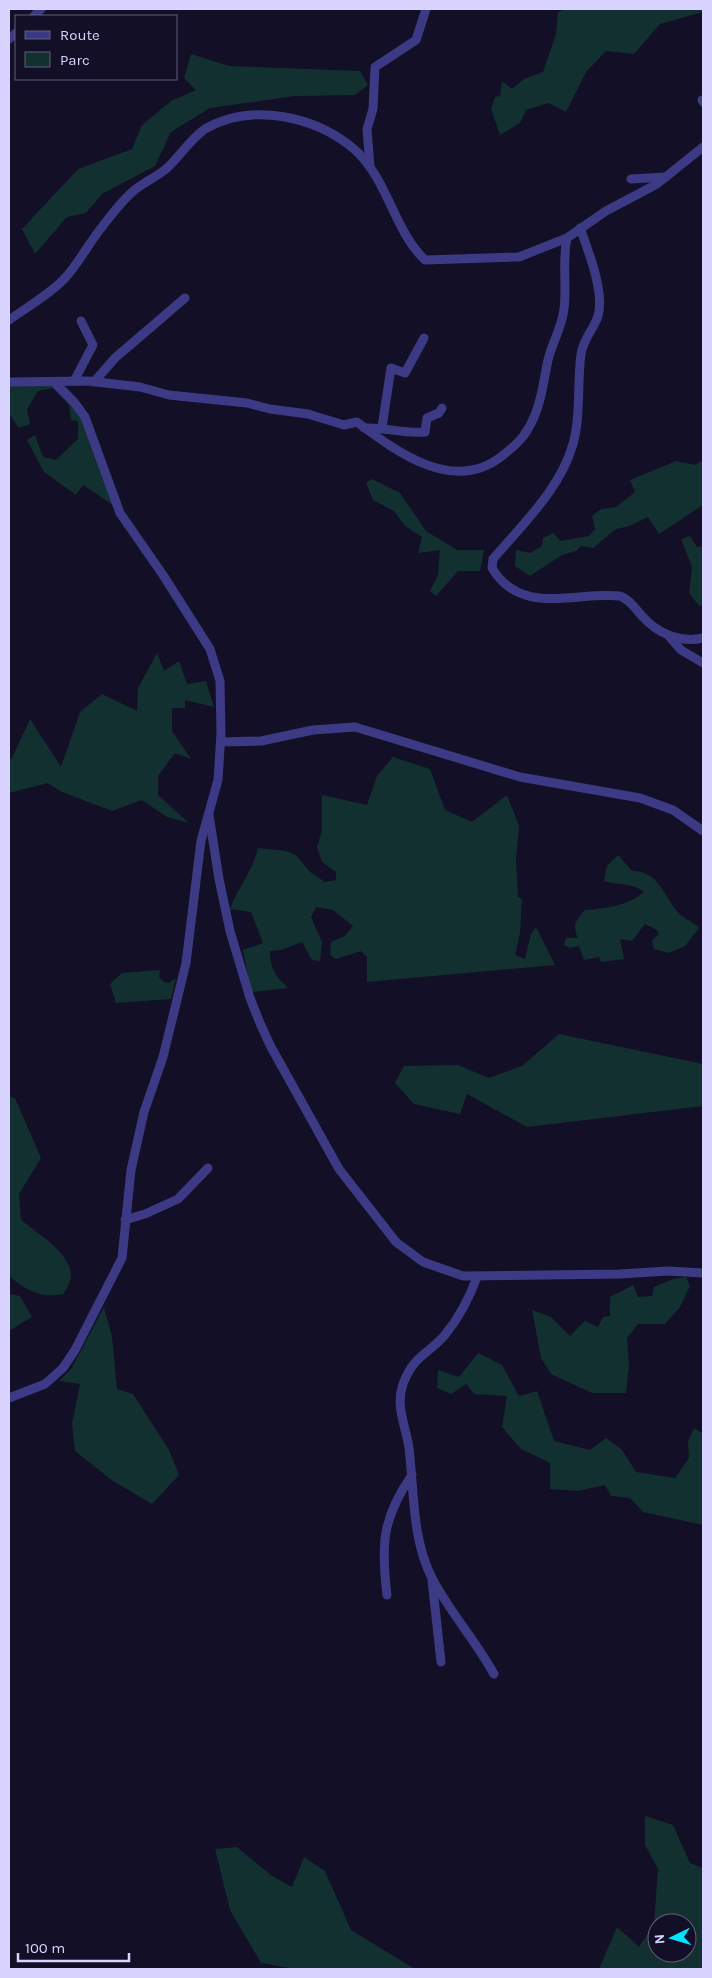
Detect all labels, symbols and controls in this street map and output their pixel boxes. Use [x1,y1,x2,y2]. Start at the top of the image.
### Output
legend [15,15,178,80]
text: Route [60,26,100,44]
text: Parc [60,51,90,69]
north arrow [647,1913,697,1963]
scale bar [18,1930,129,1962]
text: N [651,1933,668,1945]
text: 100 m [25,1939,65,1957]

